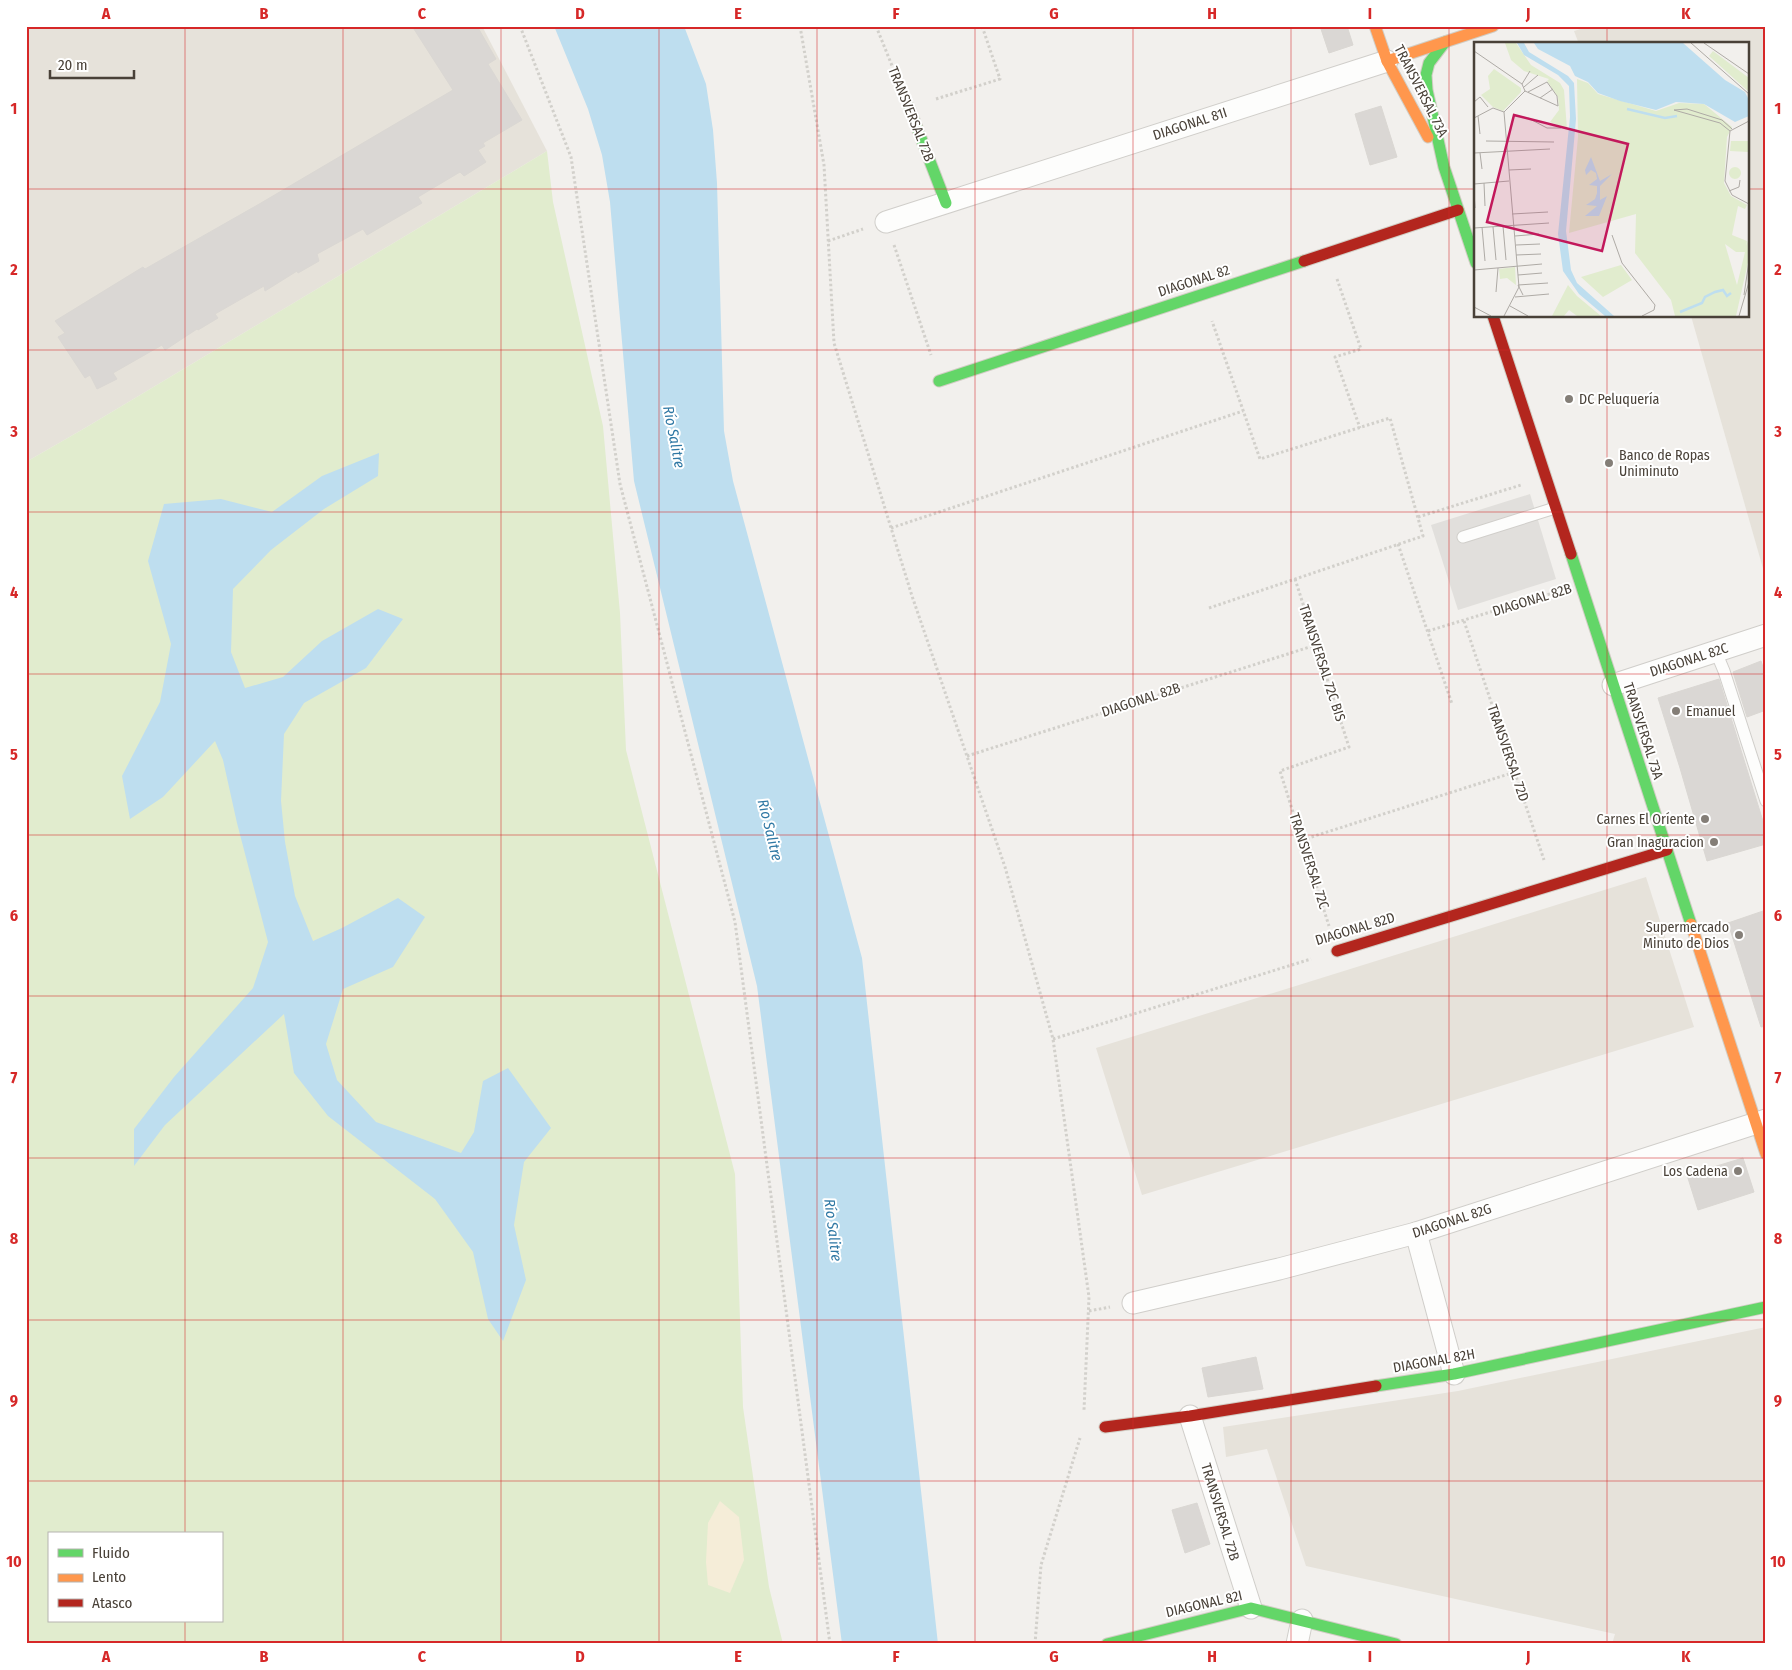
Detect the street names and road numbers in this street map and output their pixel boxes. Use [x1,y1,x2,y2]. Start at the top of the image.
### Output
street label: TRANSVERSAL 73A [1391,42,1452,140]
street label: TRANSVERSAL 72B [884,64,938,164]
street label: DIAGONAL 81I [1151,104,1229,144]
street label: DIAGONAL 82 [1156,261,1232,301]
street label: DIAGONAL 82B [1490,580,1574,620]
street label: TRANSVERSAL 72C BIS [1295,602,1349,724]
street label: DIAGONAL 82C [1648,639,1730,681]
street label: DIAGONAL 82B [1099,679,1183,721]
street label: TRANSVERSAL 73A [1619,680,1667,782]
street label: TRANSVERSAL 72D [1483,702,1533,804]
street label: TRANSVERSAL 72C [1285,811,1333,911]
street label: DIAGONAL 82D [1313,909,1397,949]
street label: DIAGONAL 82G [1410,1200,1494,1242]
street label: DIAGONAL 82H [1392,1345,1476,1377]
street label: TRANSVERSAL 72B [1197,1461,1243,1563]
street label: DIAGONAL 82I [1164,1587,1244,1621]

